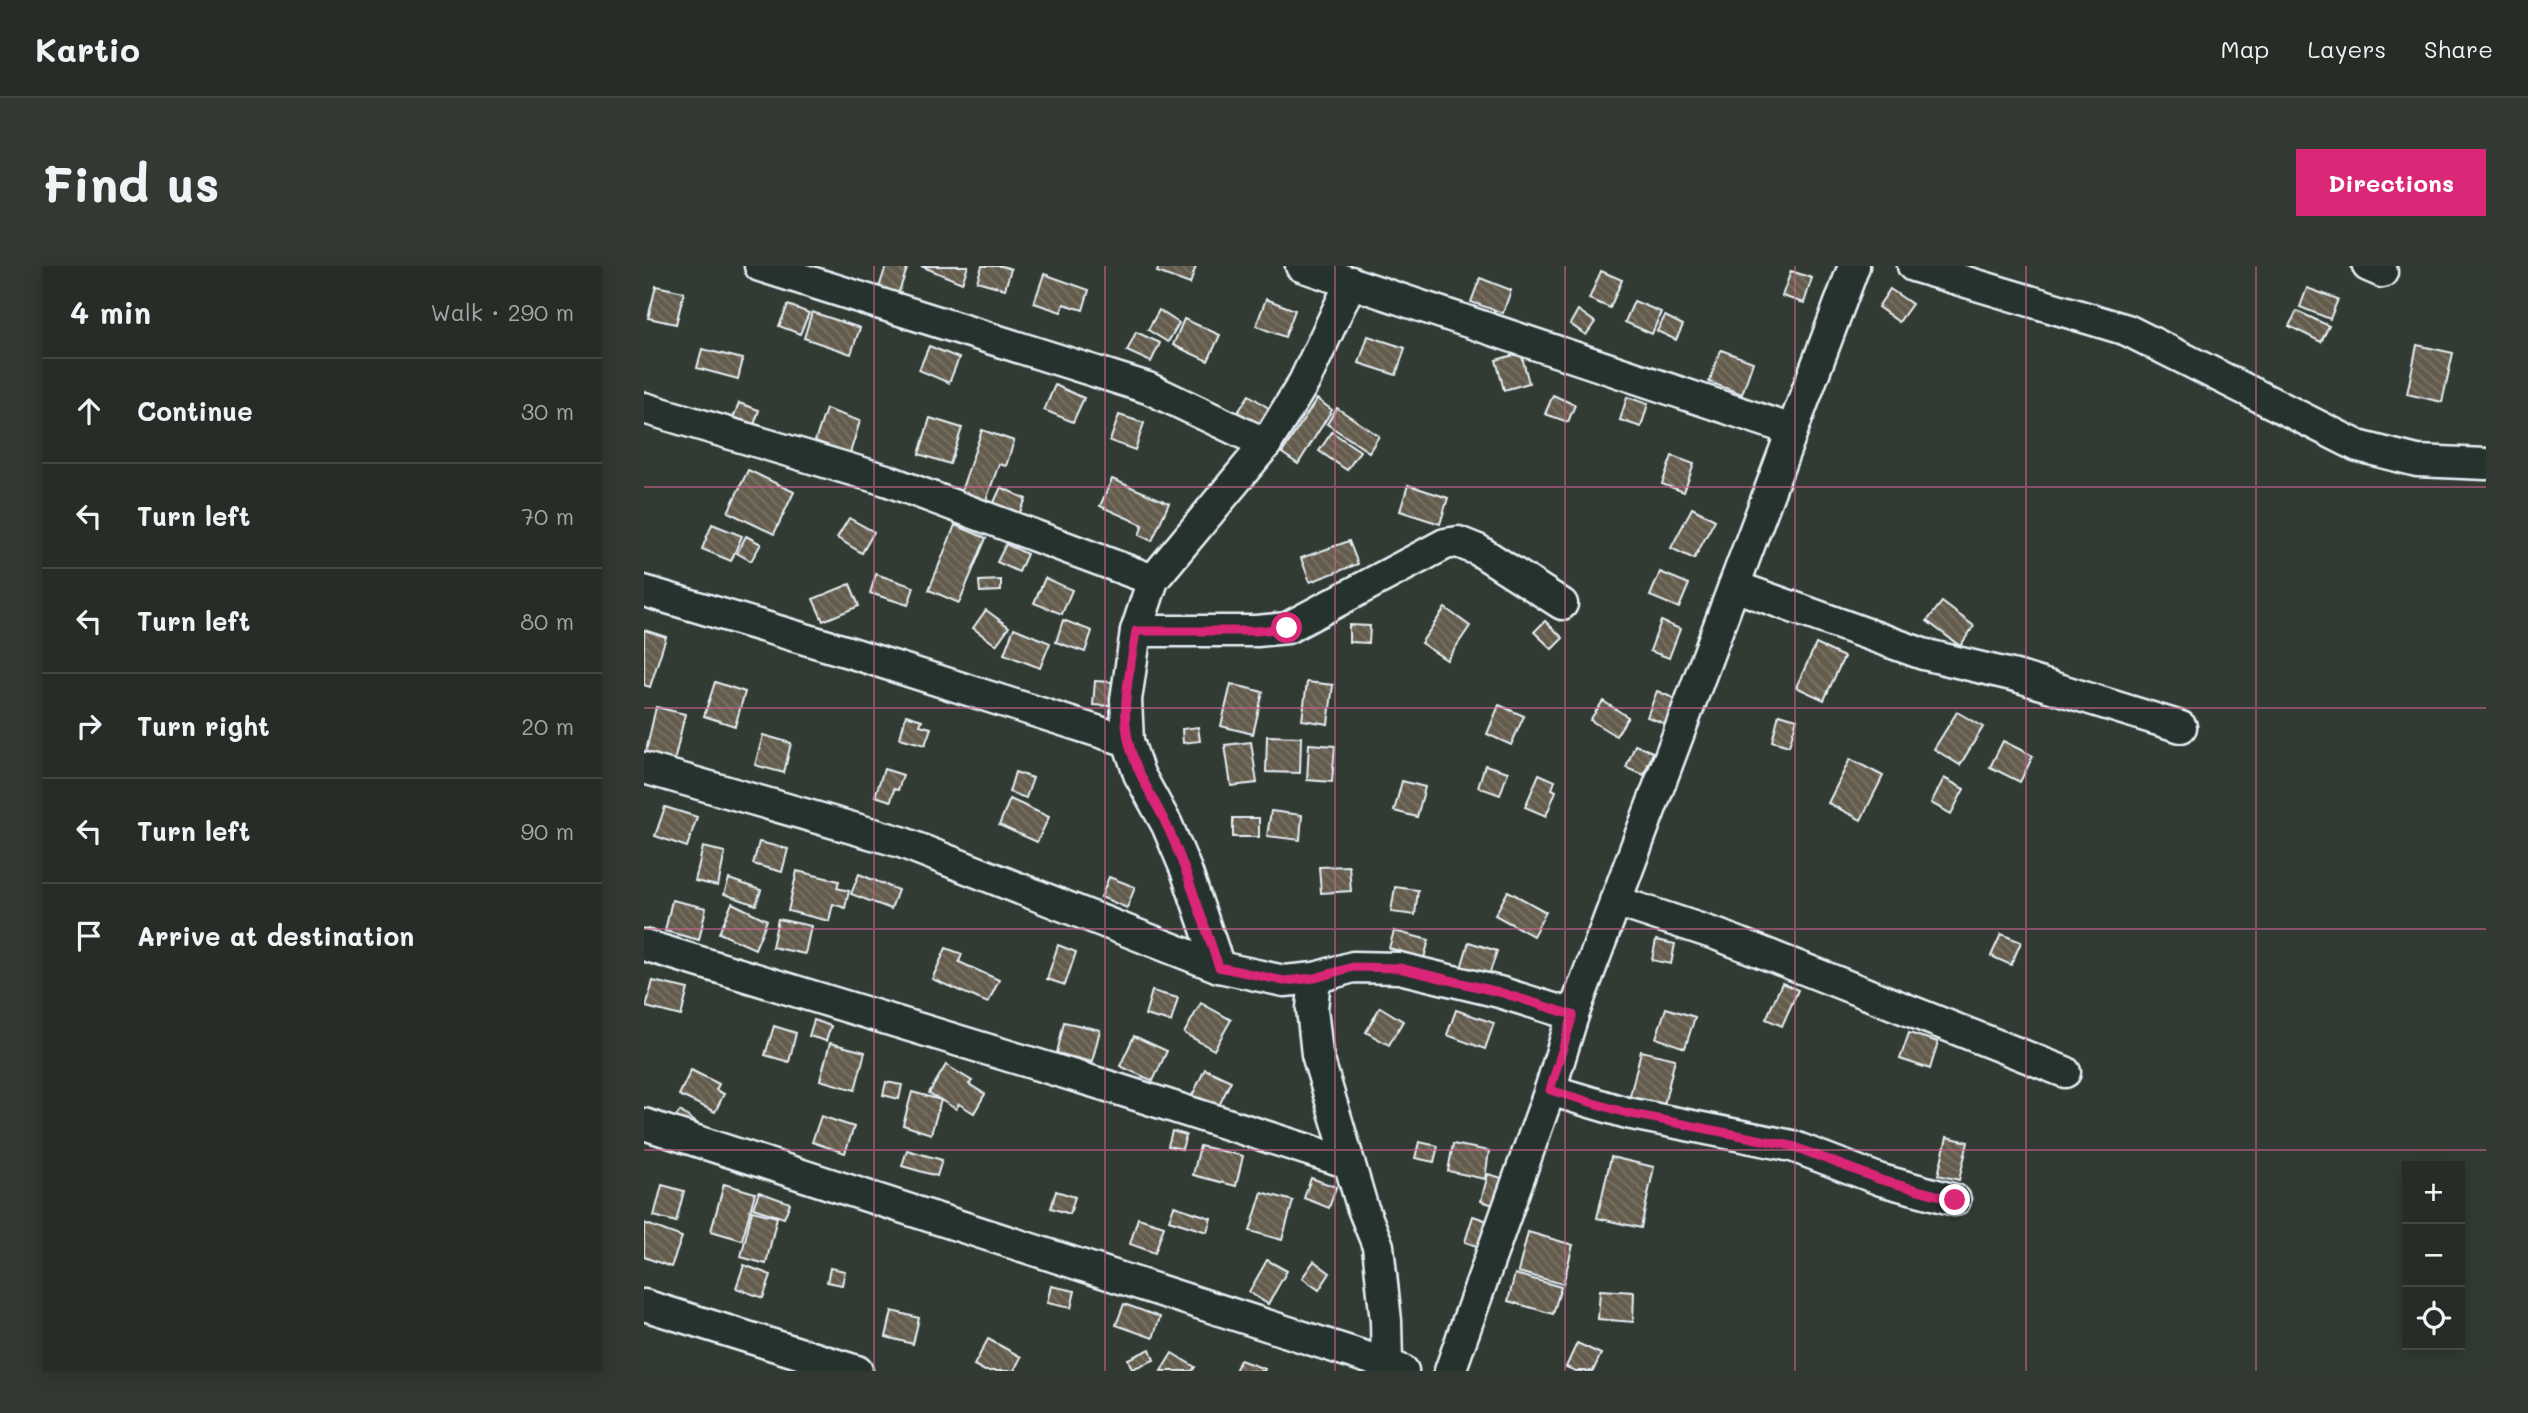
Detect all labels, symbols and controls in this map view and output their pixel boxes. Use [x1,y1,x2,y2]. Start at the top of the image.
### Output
text: Kartio [35,27,140,70]
text: Map [2221,33,2269,64]
text: Layers [2307,33,2386,64]
text: Share [2424,33,2493,64]
button: Directions [2296,149,2486,216]
text: Find us [42,151,220,214]
text: 4 min [70,292,151,332]
text: Walk · 290 m [430,297,574,327]
icon: ahead [70,392,108,430]
text: Continue [137,394,253,428]
text: 30 m [521,396,574,426]
icon: left [70,497,108,535]
text: Turn left [137,499,250,533]
text: 70 m [521,501,574,531]
icon: left [70,602,108,640]
text: Turn left [137,604,250,638]
text: 80 m [520,606,574,636]
route start [1271,612,1302,643]
icon: right [70,707,108,745]
text: Turn right [137,709,270,743]
text: 20 m [521,711,574,741]
icon: left [70,812,108,850]
text: Turn left [137,814,250,848]
text: 90 m [521,816,574,846]
icon: arrive [70,917,108,955]
text: Arrive at destination [137,919,414,953]
map controls [2402,1161,2465,1350]
button: + [2402,1161,2465,1224]
route end [1939,1184,1970,1215]
button: − [2402,1224,2465,1287]
button: locate [2402,1287,2465,1350]

